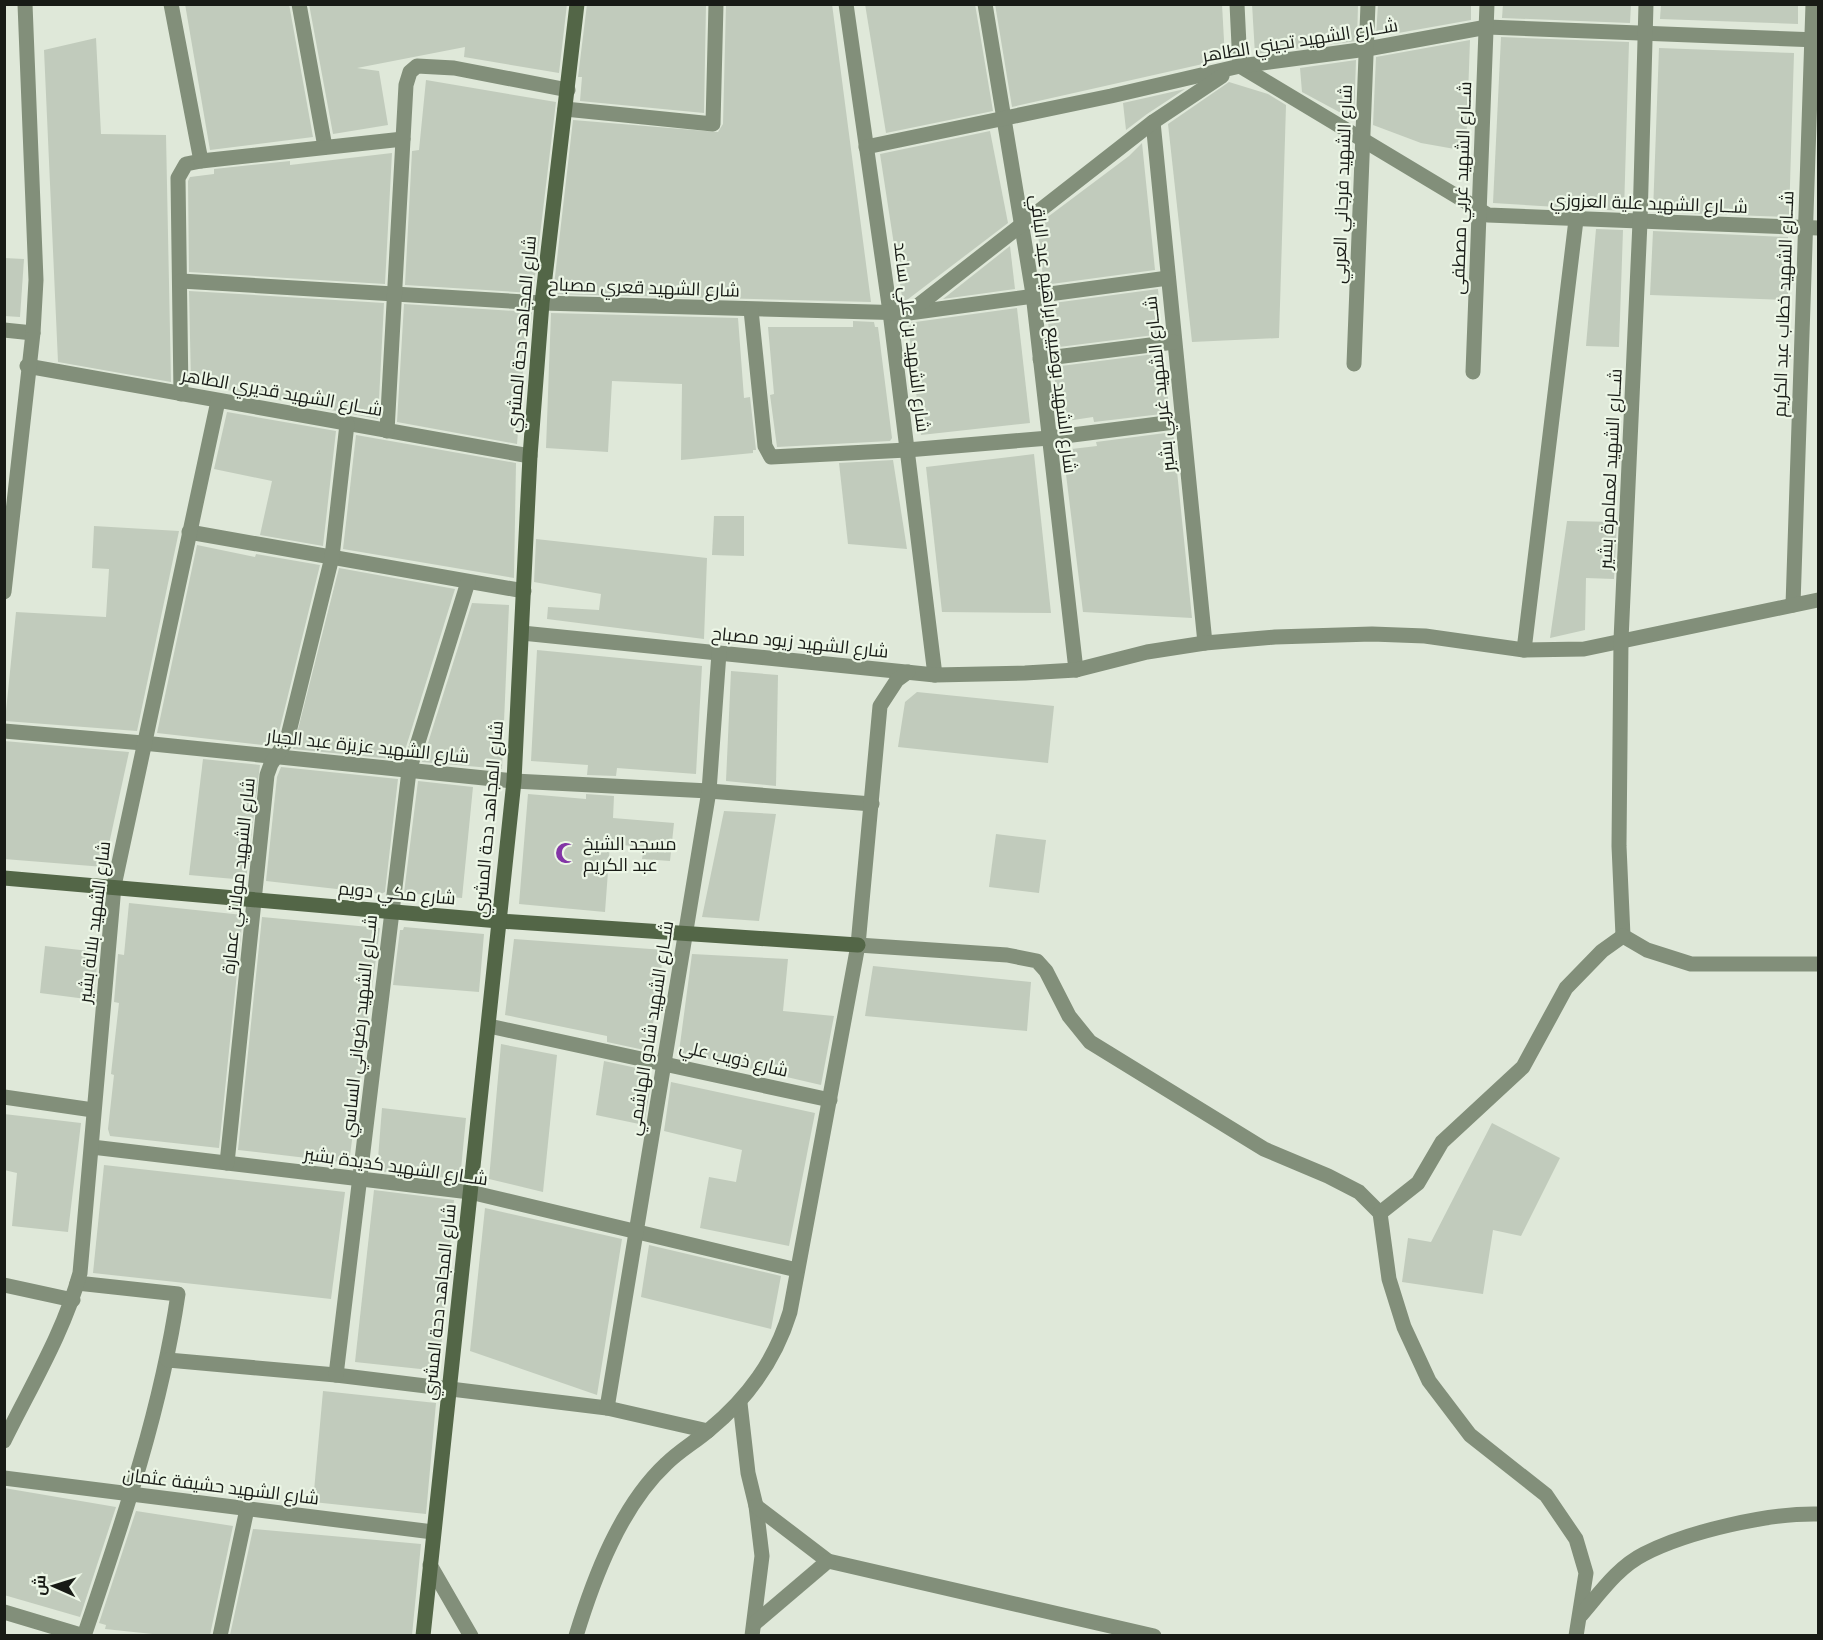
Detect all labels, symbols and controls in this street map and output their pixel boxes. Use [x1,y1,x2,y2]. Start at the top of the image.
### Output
street label: شــارع الشهيد تجيني الطاهر [1199,13,1400,70]
street label: شــارع الشهيد غربي مصطفى [1446,81,1479,295]
street label: شارع الشهيد فرجاني العربي [1327,84,1360,284]
street label: شــارع الشهيد علية العزوزي [1550,188,1748,221]
street label: شــارع الشهيد خطاب عبد الكريم [1768,190,1799,418]
street label: شارع الشهيد بوصبيع ابراهيم عبد الباقي [1022,193,1083,475]
street label: شارع المجاهد دحة المشري [501,235,544,434]
street label: شارع الشهيد بن علي ساعد [886,241,935,434]
street label: شارع الشهيد قعري مصباح [548,272,740,305]
street label: شــارع الشهيد غربي بشير [1138,295,1183,474]
street label: شــارع الشهيد قديري الطاهر [178,363,384,424]
street label: شــارع الشهيد لعمامرة بشير [1593,368,1628,571]
street label: شارع الشهيد زيود مصباح [710,621,890,664]
street label: شارع المجاهد دحة المشري [468,720,511,919]
street label: شارع الشهيد عزيزة عبد الجبار [264,724,471,769]
street label: شارع الشهيد مولاتي عمارة [216,777,263,976]
place label: مسجد الشيخ عبد الكريم [583,832,677,877]
street label: شارع الشهيد بلالة بشير [73,840,116,1005]
mosque icon: مسجد الشيخ عبد الكريم [554,841,578,865]
street label: شارع مكي دويم [337,876,457,913]
street label: شــارع الشهيد رضواني الساسي [336,913,385,1139]
street label: شــارع الشهيد شادو الهاشمي [622,919,681,1138]
street label: شارع ذويب علي [677,1034,791,1085]
street label: شــارع الشهيد كديدة بشير [301,1142,489,1191]
street label: شارع المجاهد دحة المشري [417,1203,464,1402]
street label: شارع الشهيد حشيفة عثمان [121,1463,321,1510]
north arrow [24,1556,84,1616]
text: ش [28,1574,50,1596]

